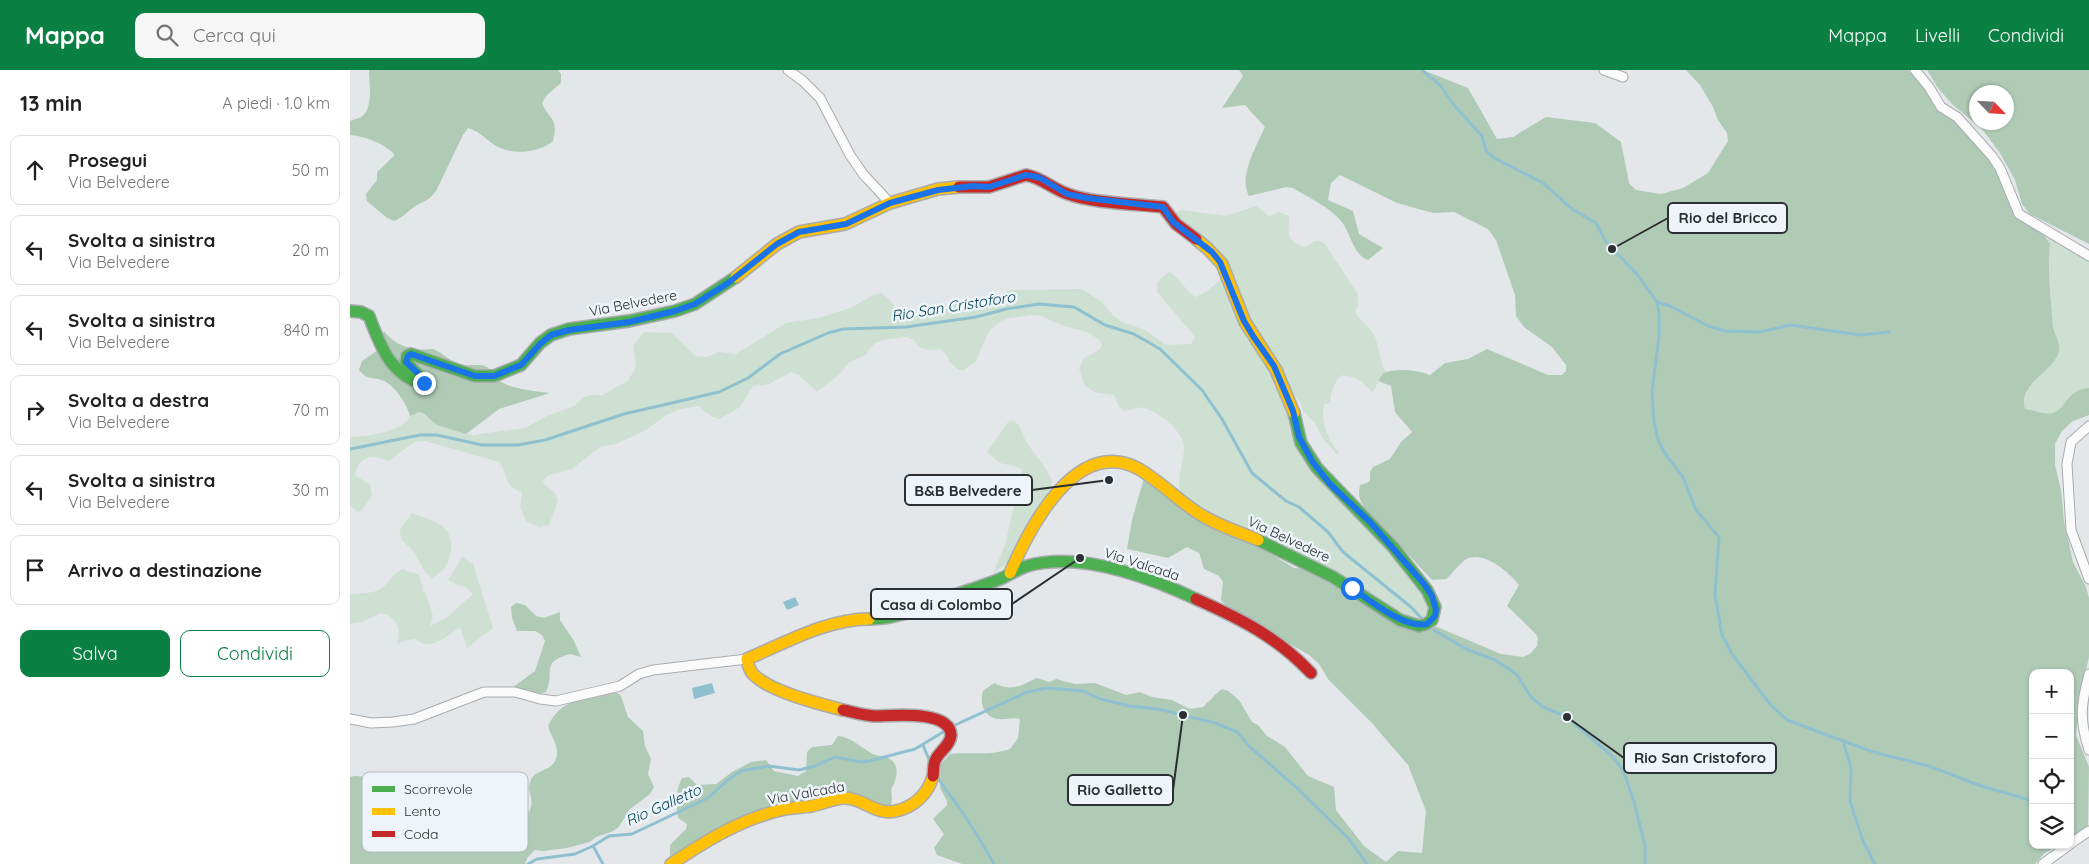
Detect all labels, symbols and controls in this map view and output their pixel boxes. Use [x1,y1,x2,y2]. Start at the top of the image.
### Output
search box [135,13,485,58]
text: Mappa [25,20,105,50]
icon: search [153,21,181,49]
text: Cerca qui [193,23,276,47]
text: Mappa [1828,24,1887,47]
text: Livelli [1915,24,1960,47]
text: Condividi [1988,24,2064,47]
north arrow [1969,85,2014,130]
text: 13 min [20,90,82,116]
text: A piedi · 1.0 km [222,93,330,113]
text: Prosegui [68,148,147,172]
icon: ahead [21,156,49,184]
text: 50 m [292,160,329,180]
text: Via Belvedere [68,172,170,192]
callout: Rio del Bricco [1668,203,1787,233]
text: Rio del Bricco [1679,208,1777,227]
text: Svolta a sinistra [68,228,215,252]
icon: left [21,236,49,264]
text: 20 m [292,240,329,260]
text: Via Belvedere [68,252,170,272]
street label: Via Belvedere [588,286,679,320]
water label: Rio San Cristoforo [890,287,1017,325]
text: Svolta a sinistra [68,308,215,332]
icon: left [21,316,49,344]
text: 840 m [283,320,329,340]
text: Via Belvedere [68,332,170,352]
route end [413,372,436,395]
text: Svolta a destra [68,388,209,412]
icon: right [21,396,49,424]
text: 70 m [292,400,329,420]
text: Via Belvedere [68,412,170,432]
text: Svolta a sinistra [68,468,215,492]
callout: B&B Belvedere [905,475,1032,505]
icon: left [21,476,49,504]
text: 30 m [292,480,329,500]
text: B&B Belvedere [914,481,1022,500]
text: Via Belvedere [68,492,170,512]
street label: Via Belvedere [1245,512,1333,566]
street label: Via Valcada [1102,543,1182,585]
icon: arrive [21,556,49,584]
text: Arrivo a destinazione [68,558,262,582]
route start [1341,577,1364,600]
callout: Casa di Colombo [871,589,1012,619]
text: Casa di Colombo [880,595,1002,614]
button: Salva [20,630,170,677]
button: Condividi [180,630,330,677]
map controls [2029,669,2074,849]
button: + [2029,669,2074,714]
button: − [2029,714,2074,759]
callout: Rio San Cristoforo [1624,743,1776,773]
text: Rio San Cristoforo [1634,748,1766,767]
button: locate [2029,759,2074,804]
legend [362,772,528,852]
callout: Rio Galletto [1068,775,1173,805]
street label: Via Valcada [766,777,846,809]
text: Scorrevole [404,780,473,798]
water label: Rio Galletto [622,780,704,830]
text: Rio Galletto [1077,780,1163,799]
text: Lento [404,802,441,820]
button: layers [2029,804,2074,849]
text: Coda [404,825,439,843]

